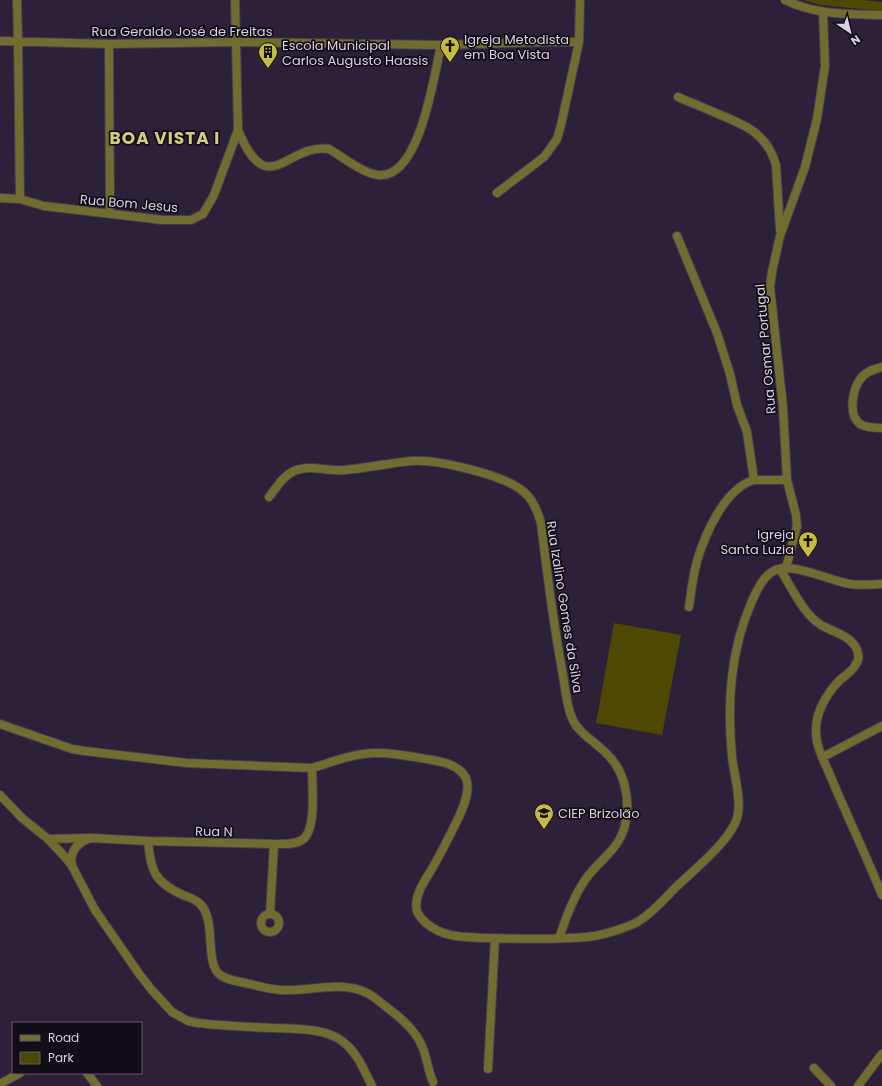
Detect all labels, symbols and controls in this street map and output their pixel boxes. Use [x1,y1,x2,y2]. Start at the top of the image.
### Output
north arrow [830,12,870,52]
street label: Rua Geraldo José de Freitas [92,22,273,41]
place label: Igreja Metodista em Boa Vista [464,30,569,64]
text: N [848,31,864,49]
church icon: Igreja Metodista em Boa Vista [439,35,461,63]
place label: Escola Municipal Carlos Augusto Haasis [282,36,429,70]
building icon: Escola Municipal Carlos Augusto Haasis [257,41,279,69]
district label: BOA VISTA I [110,126,220,150]
street label: Rua Bom Jesus [79,190,179,217]
street label: Rua Osmar Portugal [750,283,781,415]
street label: Rua Izalino Gomes da Silva [541,520,588,695]
place label: Igreja Santa Luzia [720,525,794,559]
church icon: Igreja Santa Luzia [797,530,819,558]
school or university icon: CIEP Brizolão [533,802,555,830]
place label: CIEP Brizolão [558,804,639,823]
street label: Rua N [195,822,233,841]
legend [12,1022,142,1074]
text: Road [48,1029,79,1046]
text: Park [48,1049,75,1066]

